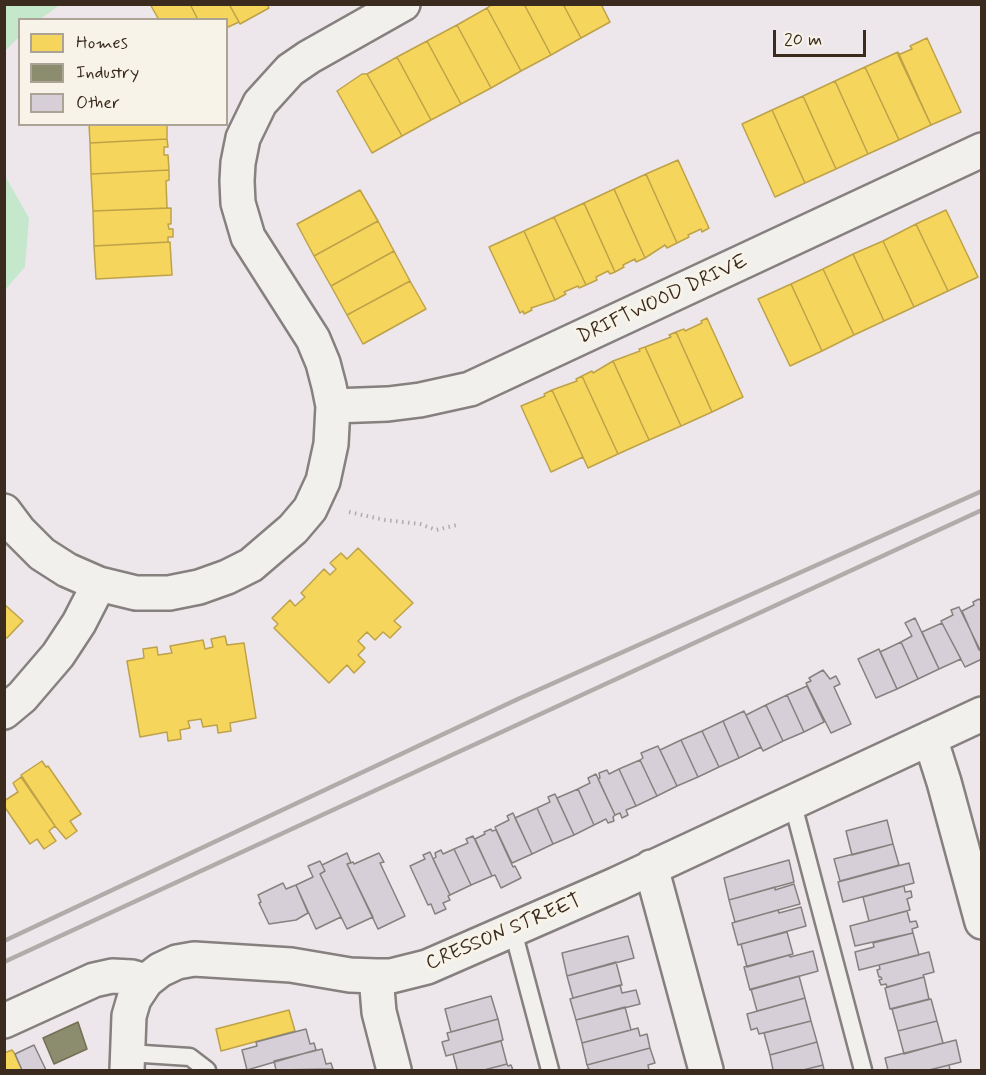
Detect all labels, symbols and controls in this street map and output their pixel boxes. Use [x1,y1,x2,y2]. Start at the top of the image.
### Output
legend [18,18,228,126]
scale bar [776,18,869,56]
text: 20 m [784,28,822,52]
text: Homes [76,31,128,55]
text: Industry [76,61,139,85]
text: Other [76,91,120,115]
street label: DRIFTWOOD DRIVE [574,250,752,350]
street label: CRESSON STREET [423,889,585,977]

